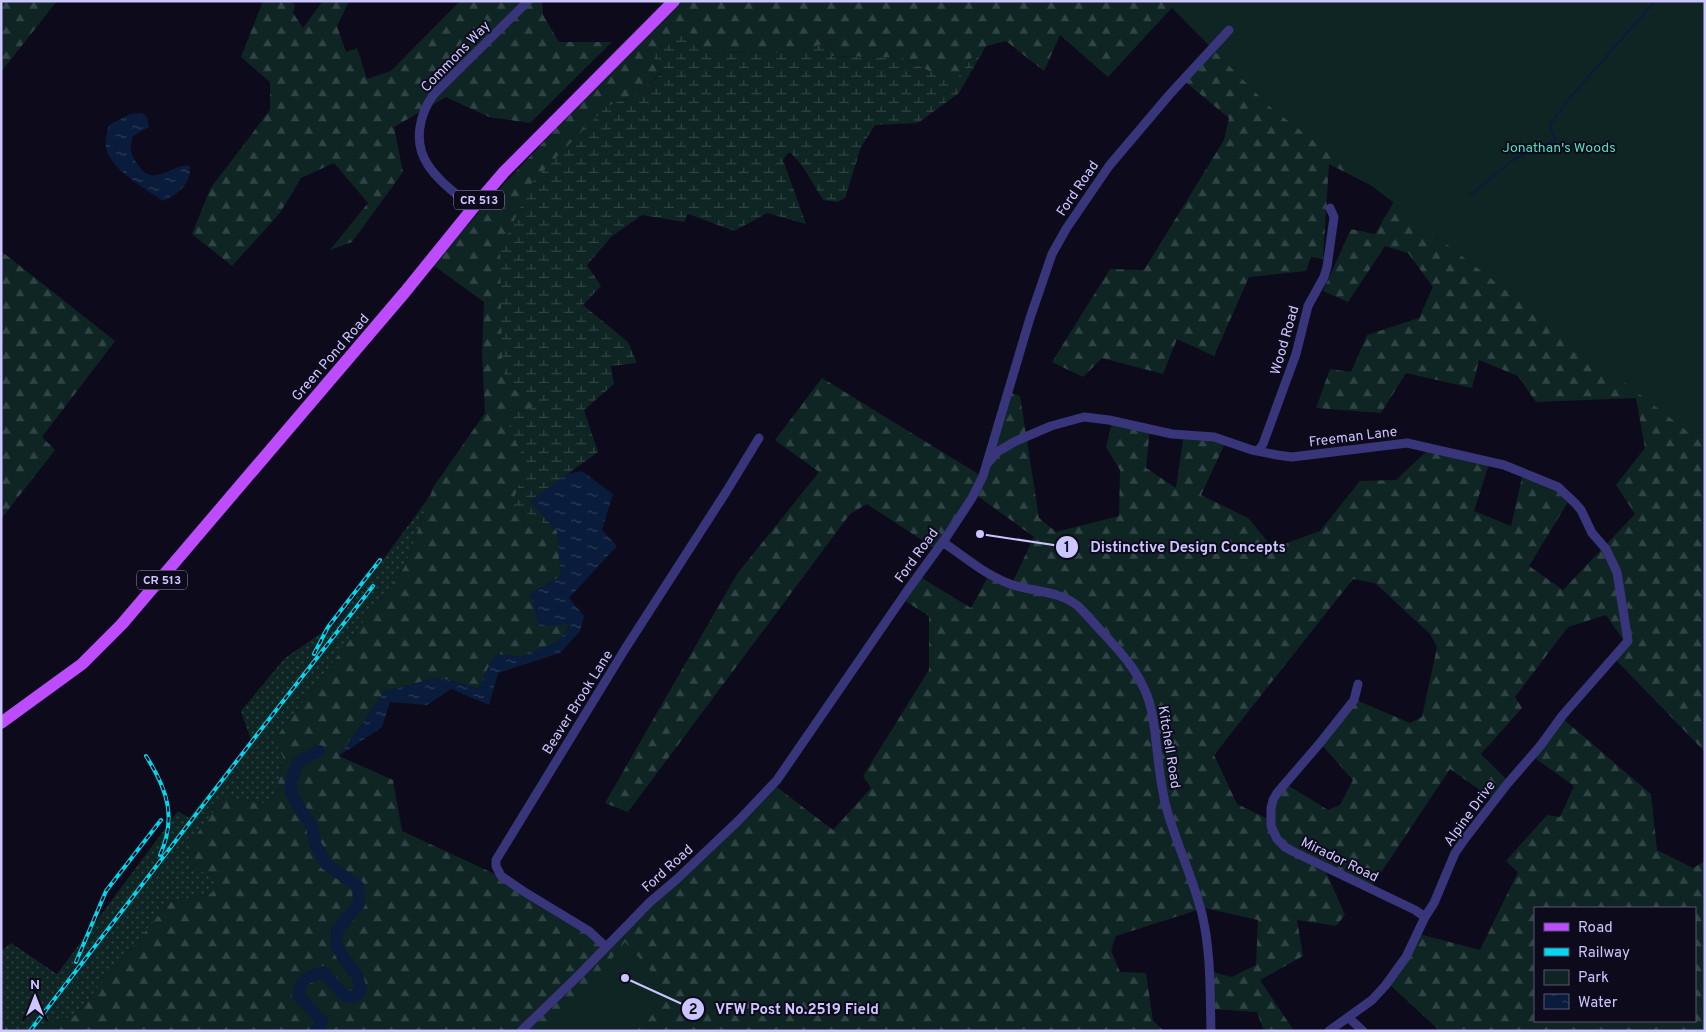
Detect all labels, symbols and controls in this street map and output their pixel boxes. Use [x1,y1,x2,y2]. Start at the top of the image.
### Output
street label: Commons Way [418,18,494,96]
park label: Jonathan's Woods [1502,140,1616,157]
street label: Ford Road [1054,158,1103,220]
road number: CR 513 [454,190,504,210]
street label: Wood Road [1267,304,1303,377]
street label: Green Pond Road [289,311,374,405]
street label: Freeman Lane [1308,424,1398,451]
street label: Ford Road [892,525,943,586]
callout: Distinctive Design Concepts [1055,532,1295,562]
text: 1 [1064,539,1070,558]
text: Distinctive Design Concepts [1090,539,1286,558]
road number: CR 513 [137,570,187,590]
street label: Beaver Brook Lane [539,648,617,758]
street label: Kitchell Road [1154,705,1183,790]
street label: Alpine Drive [1441,778,1500,850]
street label: Mirador Road [1298,834,1381,886]
street label: Ford Road [639,842,697,897]
legend [1534,907,1696,1022]
text: Road [1578,919,1613,938]
text: Railway [1578,944,1630,963]
text: Park [1578,969,1609,988]
north arrow [10,972,60,1022]
text: N [30,977,40,994]
callout: VFW Post No.2519 Field [680,994,889,1024]
text: Water [1578,994,1618,1013]
text: 2 [688,1001,698,1020]
text: VFW Post No.2519 Field [715,1001,879,1020]

